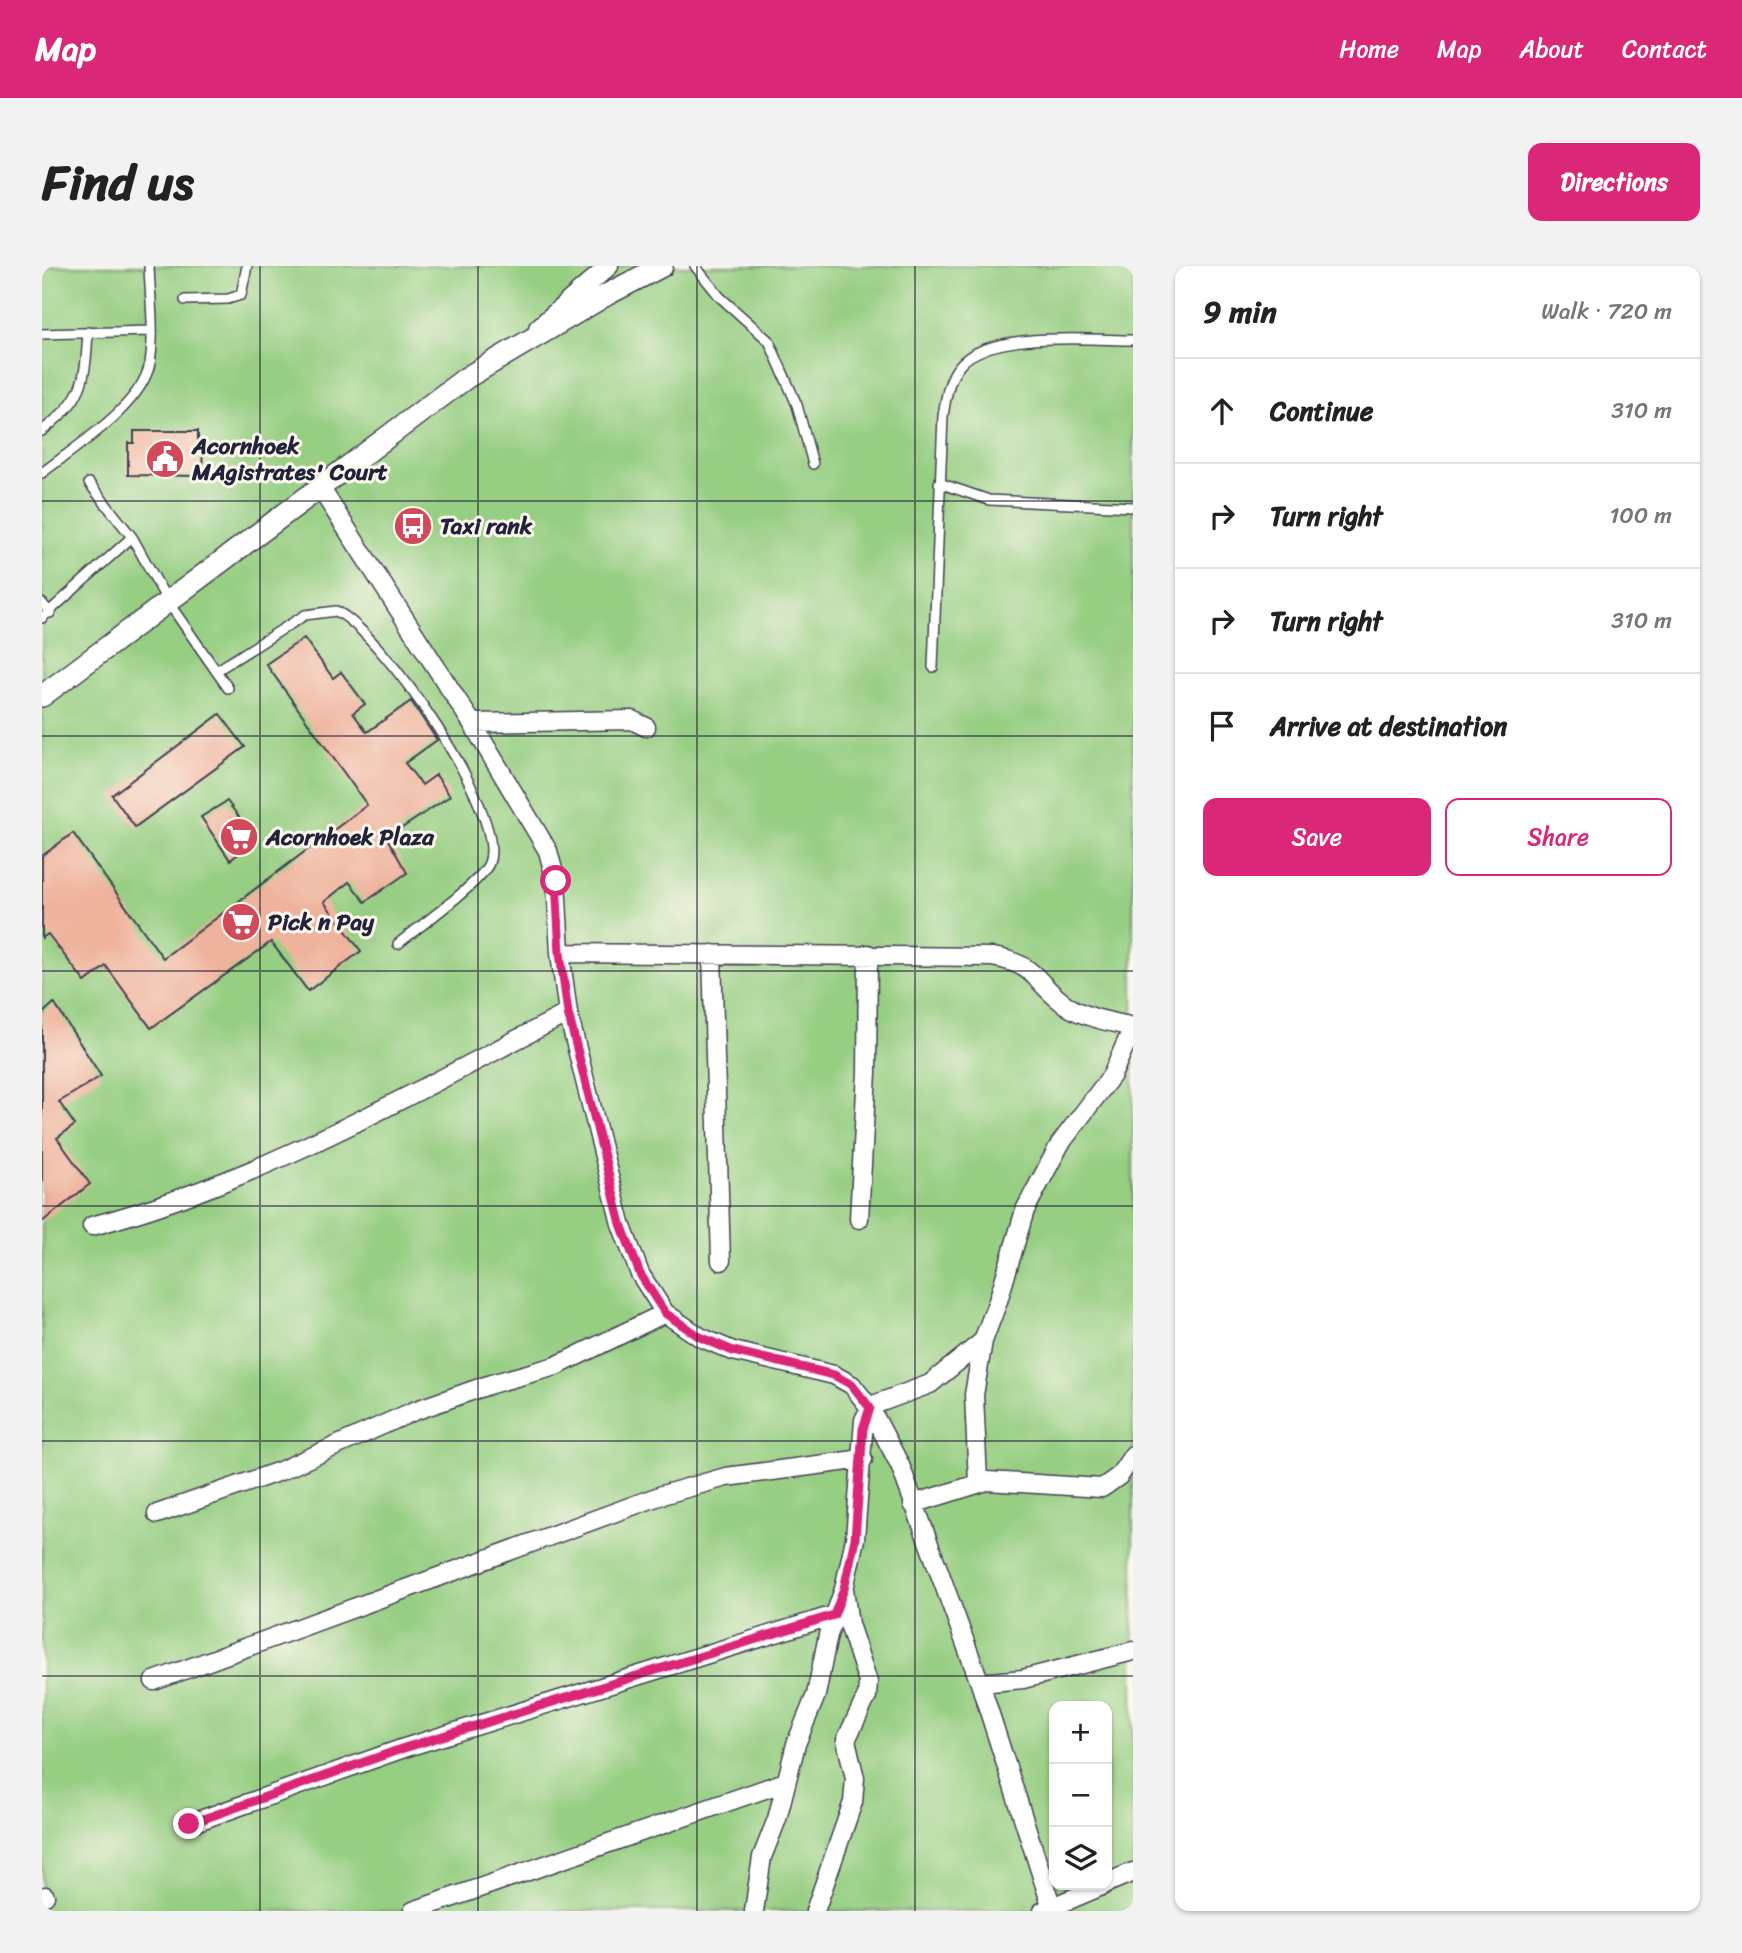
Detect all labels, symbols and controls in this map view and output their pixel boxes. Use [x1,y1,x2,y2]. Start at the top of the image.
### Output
text: Map [35,20,96,78]
text: Home [1339,28,1399,70]
text: Map [1437,28,1481,70]
text: About [1519,28,1584,70]
text: Contact [1622,28,1707,70]
text: Find us [42,139,194,226]
button: Directions [1528,143,1700,221]
text: 9 min [1203,285,1277,339]
text: Walk · 720 m [1541,291,1672,332]
text: Continue [1270,388,1373,434]
text: 310 m [1611,390,1672,431]
icon: ahead [1203,392,1241,430]
place label: Acornhoek MAgistrates' Court [191,426,388,493]
public building icon: Acornhoek MAgistrates' Court [144,438,186,480]
text: Turn right [1270,493,1383,539]
text: 100 m [1609,495,1672,536]
icon: right [1203,497,1241,535]
bus stop icon: Taxi rank [392,505,434,547]
place label: Taxi rank [440,506,533,547]
text: Turn right [1270,598,1383,644]
text: 310 m [1611,600,1672,641]
icon: right [1203,602,1241,640]
text: Arrive at destination [1270,703,1507,749]
icon: arrive [1203,707,1241,745]
button: Save [1203,798,1431,876]
button: Share [1445,798,1672,876]
supermarket icon: Acornhoek Plaza [218,816,260,858]
place label: Acornhoek Plaza [265,817,435,858]
route start [540,865,571,896]
supermarket icon: Pick n Pay [220,901,262,943]
place label: Pick n Pay [268,902,375,943]
map controls [1049,1701,1112,1890]
button: + [1049,1701,1112,1764]
button: − [1049,1764,1112,1827]
route end [173,1808,204,1839]
button: layers [1049,1827,1112,1890]

